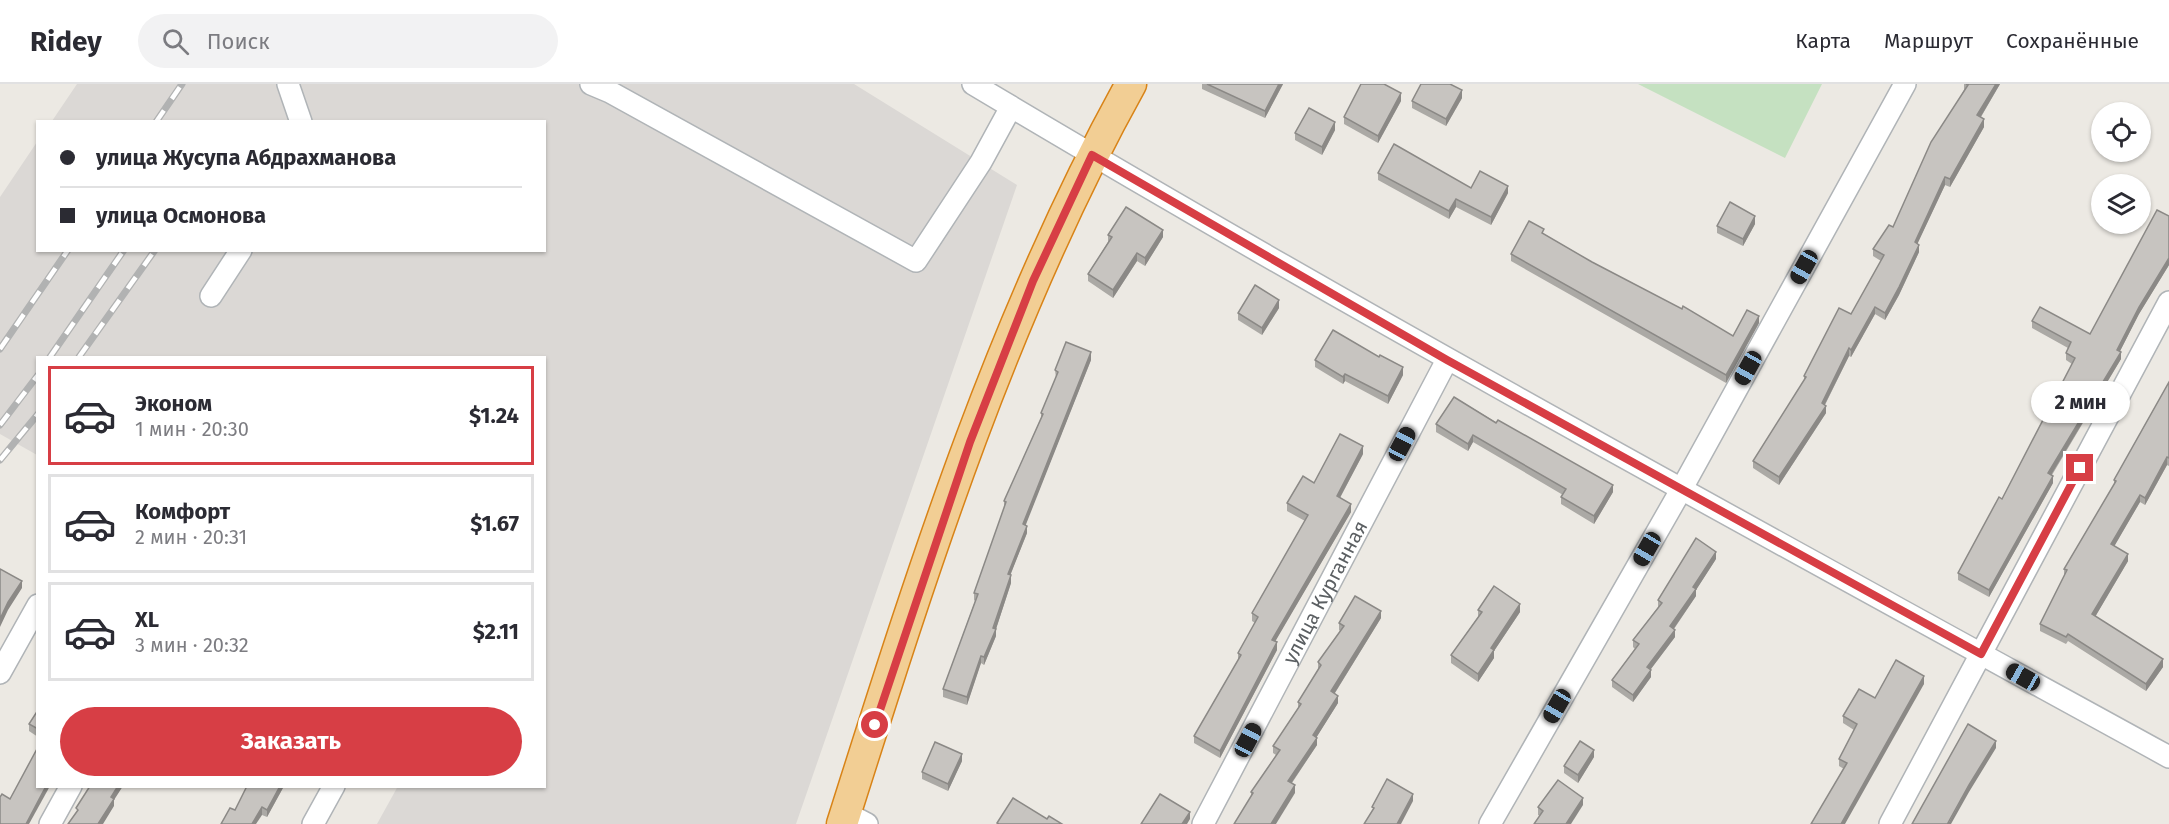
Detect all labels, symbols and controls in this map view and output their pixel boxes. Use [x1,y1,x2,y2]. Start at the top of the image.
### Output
search box [138,14,558,68]
text: Ridey [30,25,102,58]
icon: search [159,25,192,58]
text: Поиск [207,28,270,55]
text: Карта [1795,28,1851,54]
text: Маршрут [1884,28,1973,54]
text: Сохранённые [2006,28,2139,54]
map controls [2091,102,2151,234]
button: locate [2091,102,2151,162]
text: улица Жусупа Абдрахманова [96,144,396,171]
button: layers [2091,174,2151,234]
text: улица Осмонова [96,202,266,229]
car [1787,247,1821,287]
car [1731,348,1765,388]
callout: 2 мин [2030,381,2130,423]
icon: car [63,389,117,443]
text: Эконом [135,390,212,417]
text: 2 мин [2054,390,2107,414]
text: $1.24 [469,402,519,429]
text: 1 мин · 20:30 [135,417,249,441]
car [1386,424,1418,464]
route end [2066,454,2093,481]
icon: car [63,497,117,551]
text: Комфорт [135,498,230,525]
text: $1.67 [470,510,519,537]
street label: улица Курганная [1277,516,1373,668]
text: 2 мин · 20:31 [135,525,247,549]
car [1630,529,1664,569]
icon: car [63,605,117,659]
text: XL [135,606,159,633]
text: $2.11 [473,618,519,645]
text: 3 мин · 20:32 [135,633,249,657]
car [2003,660,2043,694]
car [1540,686,1574,726]
button: Заказать [60,707,522,776]
route start [861,711,888,738]
car [1232,720,1264,760]

